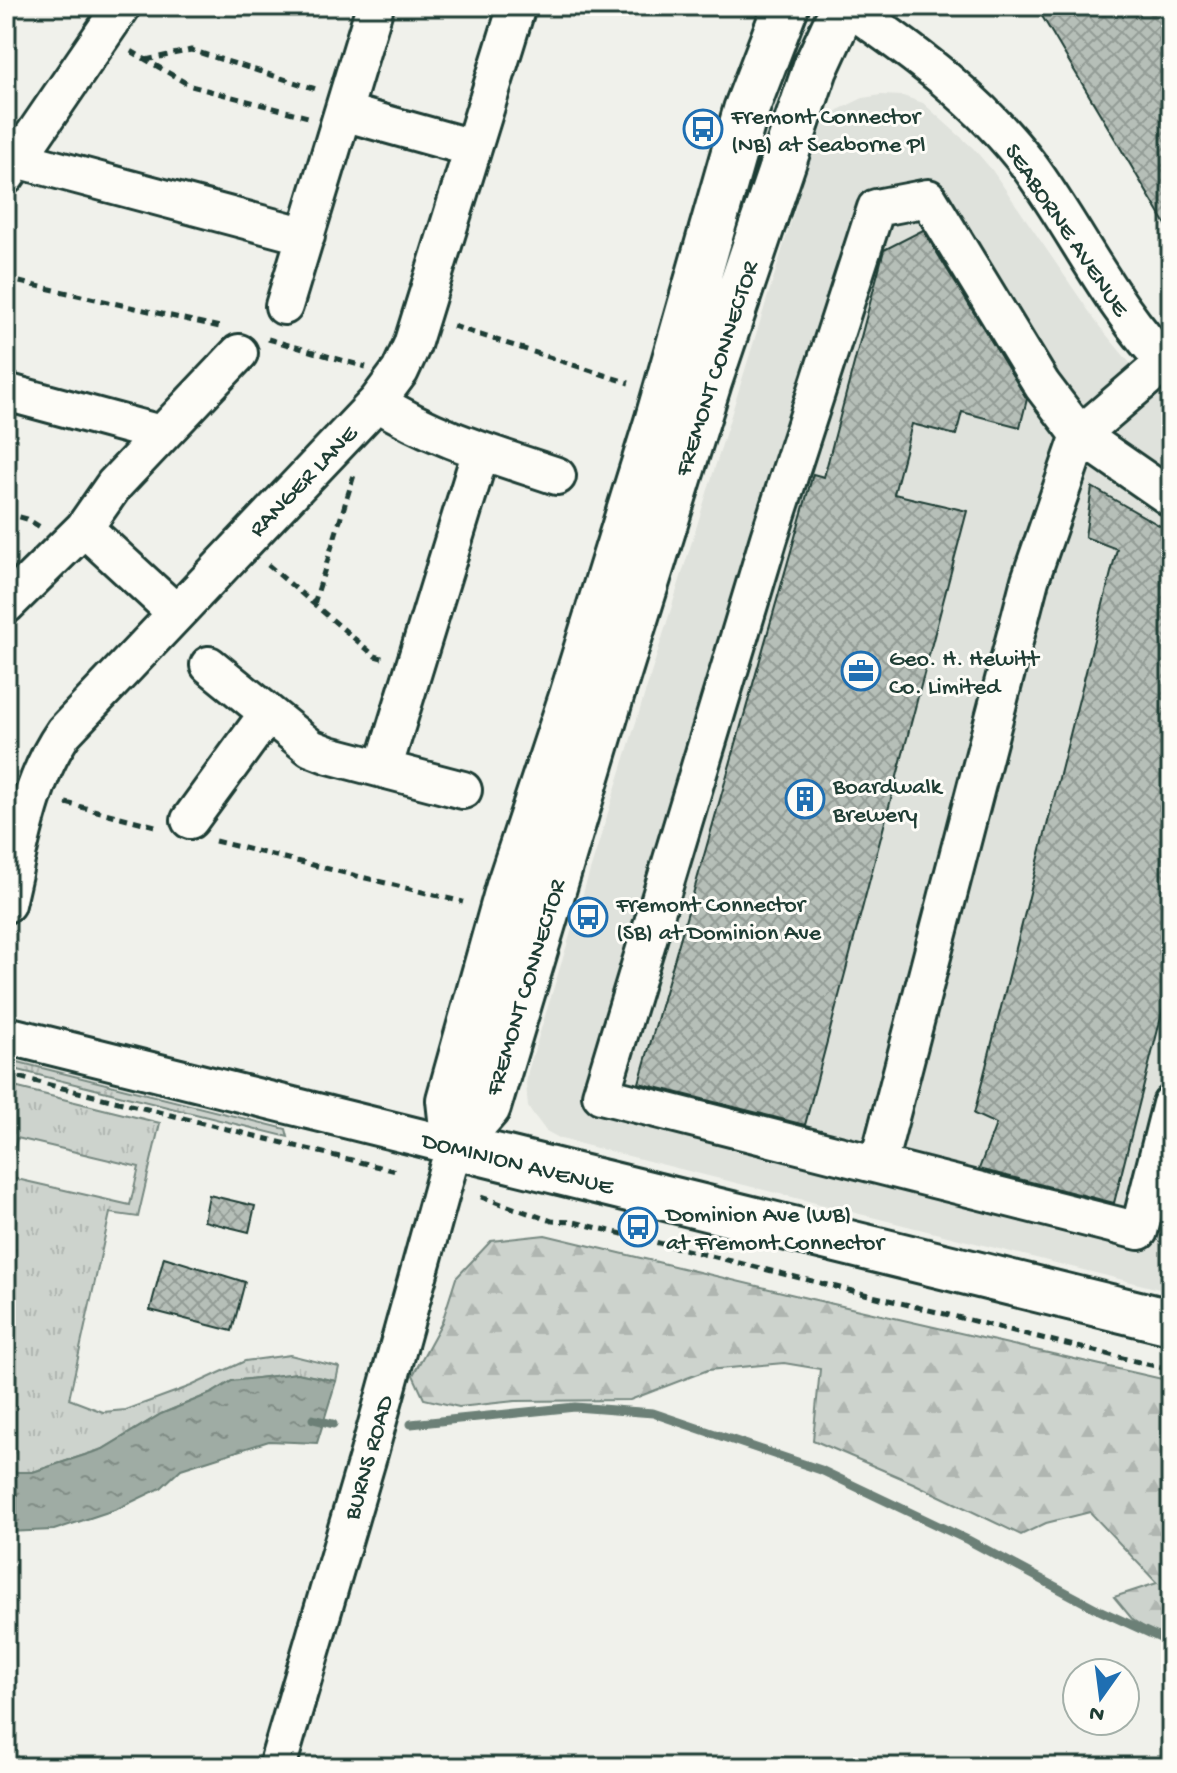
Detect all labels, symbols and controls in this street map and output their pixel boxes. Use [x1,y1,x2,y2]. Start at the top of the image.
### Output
place label: Fremont Connector (NB) at Seaborne Pl [730,104,925,161]
bus stop icon: Fremont Connector (NB) at Seaborne Pl [682,108,724,150]
street label: SEABORNE AVENUE [996,139,1134,324]
street label: FREMONT CONNECTOR [670,256,767,481]
street label: RANGER LANE [244,420,366,544]
place label: Geo. H. Hewitt Co. Limited [889,646,1041,703]
office icon: Geo. H. Hewitt Co. Limited [840,650,882,692]
place label: Boardwalk Brewery [832,774,944,831]
building icon: Boardwalk Brewery [784,778,826,820]
street label: FREMONT CONNECTOR [480,875,574,1101]
place label: Fremont Connector (SB) at Dominion Ave [615,892,822,949]
bus stop icon: Fremont Connector (SB) at Dominion Ave [567,896,609,938]
street label: DOMINION AVENUE [416,1127,617,1204]
place label: Dominion Ave (WB) at Fremont Connector [664,1202,886,1259]
bus stop icon: Dominion Ave (WB) at Fremont Connector [617,1206,659,1248]
street label: BURNS ROAD [339,1392,402,1524]
north arrow [1061,1657,1141,1737]
text: N [1087,1698,1107,1727]

